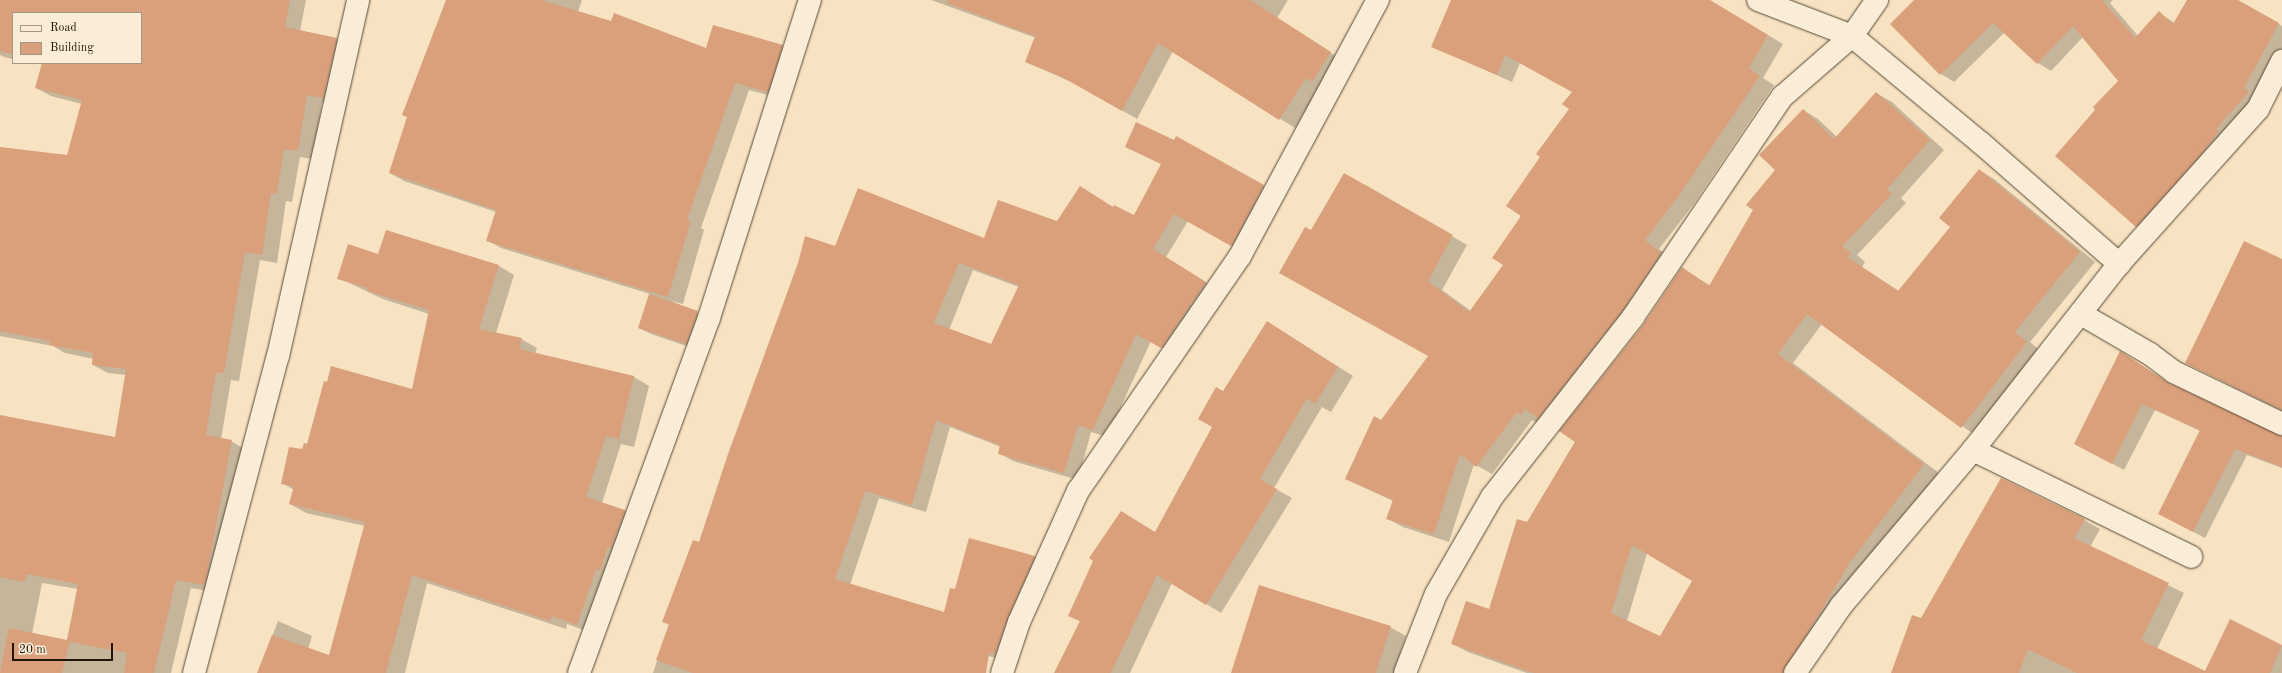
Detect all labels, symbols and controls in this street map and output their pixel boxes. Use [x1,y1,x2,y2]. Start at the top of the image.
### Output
legend [12,12,142,64]
text: Road [50,22,77,34]
text: Building [50,42,94,54]
scale bar [14,635,115,661]
text: 20 m [19,644,46,656]

